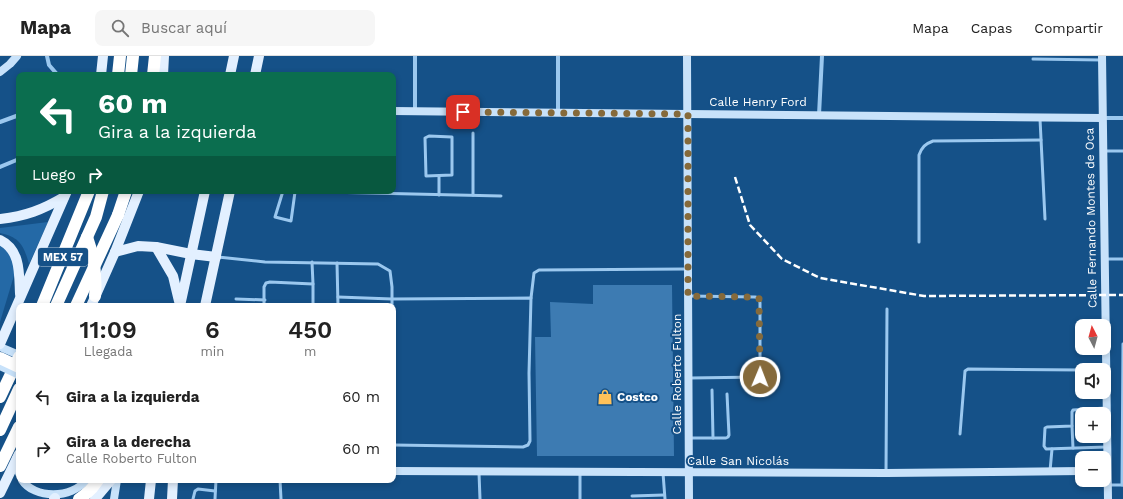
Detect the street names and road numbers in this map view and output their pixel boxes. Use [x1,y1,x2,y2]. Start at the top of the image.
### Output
street label: Calle Henry Ford [709,95,807,109]
street label: Calle Fernando Montes de Oca [1082,127,1100,308]
road number: MEX 57 [38,248,88,266]
street label: Calle Roberto Fulton [670,314,684,434]
street label: Calle San Nicolás [687,454,789,468]

